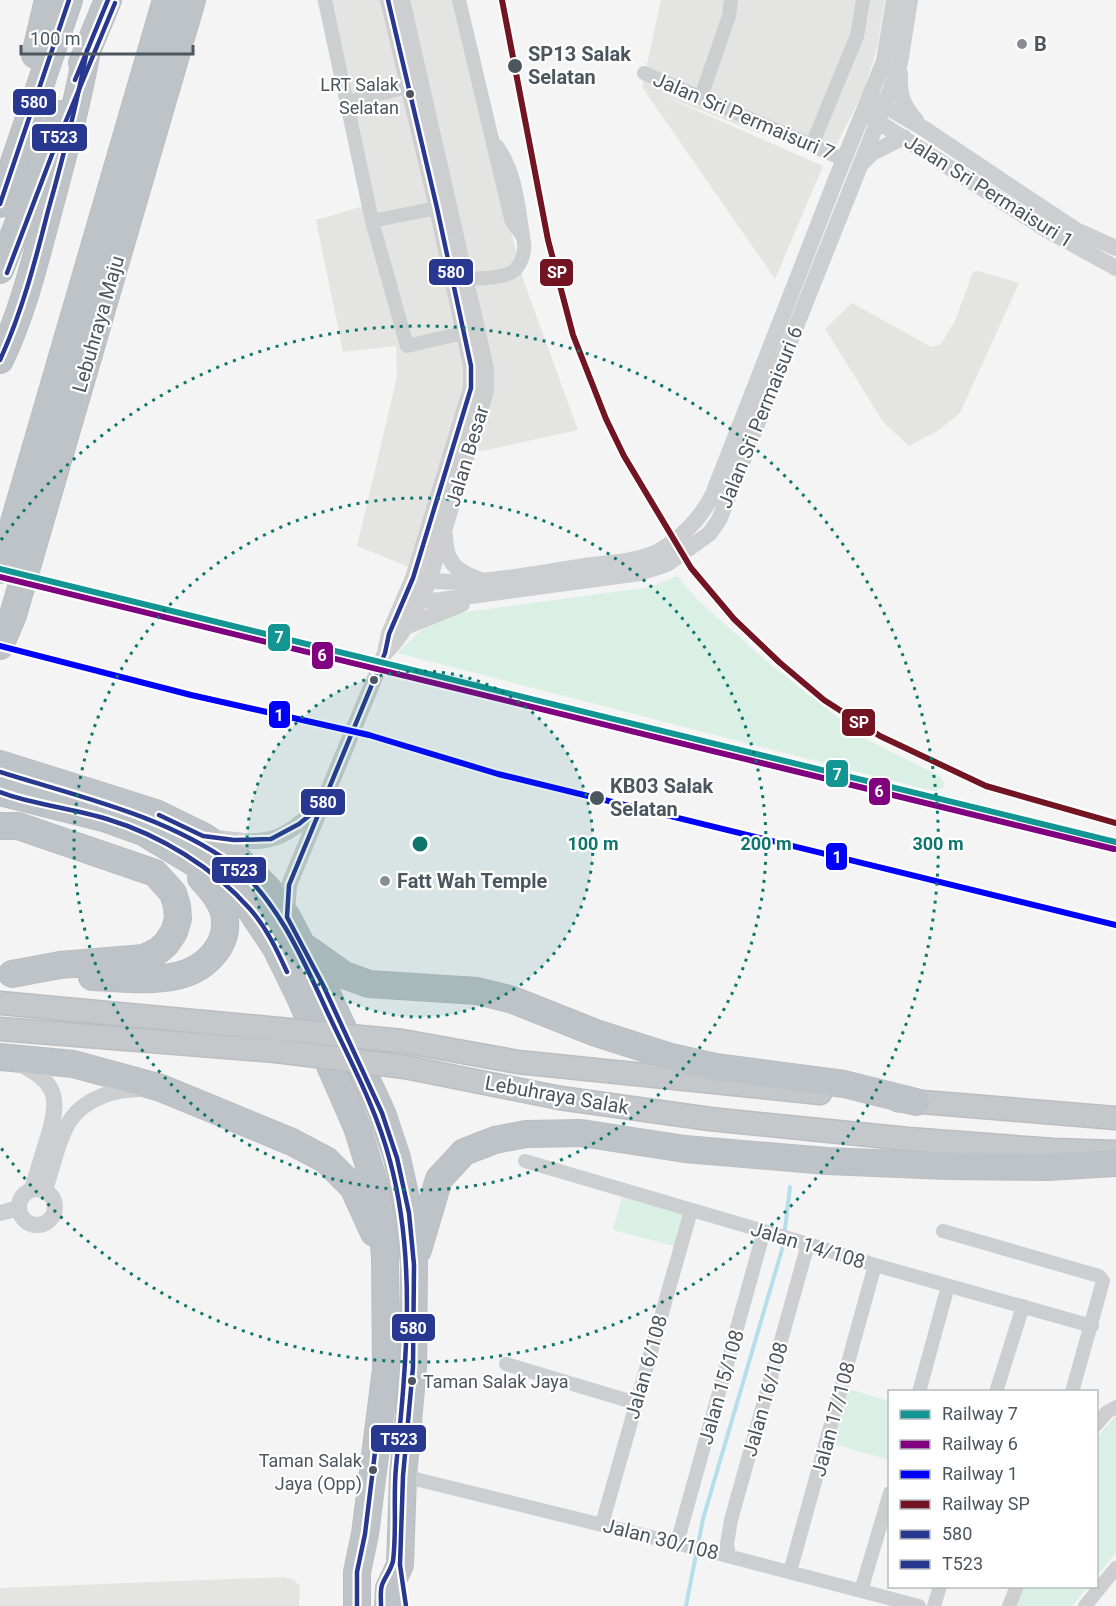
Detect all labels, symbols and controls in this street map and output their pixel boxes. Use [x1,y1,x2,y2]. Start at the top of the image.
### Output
scale bar [21,18,194,56]
text: 100 m [30,28,81,49]
place label: B [1034,32,1047,56]
marker: B [1015,37,1029,51]
place label: SP13 Salak Selatan [528,42,631,89]
marker: SP13 Salak Selatan [506,57,524,75]
street label: Jalan Sri Permaisuri 7 [650,67,838,165]
place label: LRT Salak Selatan [320,74,400,118]
line badge: 580 [12,88,57,116]
marker: LRT Salak Selatan [404,88,416,100]
text: 580 [20,93,48,112]
line badge: T523 [31,123,88,152]
text: T523 [40,128,78,147]
street label: Jalan Sri Permaisuri 1 [900,129,1078,253]
street label: Lebuhraya Maju [67,253,129,395]
line badge: 580 [428,258,474,286]
line badge: SP [539,258,574,287]
text: 580 [437,263,465,282]
text: SP [547,263,567,282]
street label: Jalan Sri Permaisuri 6 [712,322,808,512]
street label: Jalan Besar [440,402,494,510]
line badge: 7 [267,623,291,652]
text: 7 [274,628,284,647]
line badge: 6 [311,641,334,670]
text: 6 [317,646,327,665]
unlabelled marker [368,674,380,686]
line badge: 1 [268,700,291,729]
text: 1 [274,706,284,725]
line badge: SP [841,708,876,737]
text: SP [849,713,869,732]
line badge: 7 [825,759,849,788]
text: 7 [832,765,842,784]
place label: KB03 Salak Selatan [610,774,713,821]
line badge: 6 [868,777,891,806]
text: 6 [874,782,884,801]
line badge: 580 [300,788,346,816]
marker: KB03 Salak Selatan [588,789,606,807]
text: 580 [309,793,337,812]
text: 100 m [567,833,619,854]
text: 200 m [740,833,792,854]
text: 300 m [912,833,964,854]
centre of rings [410,834,430,854]
line badge: 1 [825,842,848,871]
text: 1 [832,848,842,867]
line badge: T523 [211,856,267,884]
text: T523 [220,861,258,880]
place label: Fatt Wah Temple [397,869,548,893]
marker: Fatt Wah Temple [378,874,392,888]
street label: Lebuhraya Salak [483,1071,632,1120]
street label: Jalan 14/108 [748,1216,868,1274]
street label: Jalan 6/108 [620,1312,672,1422]
line badge: 580 [391,1313,436,1342]
text: 580 [399,1319,427,1338]
street label: Jalan 15/108 [693,1327,749,1447]
street label: Jalan 16/108 [737,1339,793,1459]
street label: Jalan 17/108 [806,1359,860,1479]
place label: Taman Salak Jaya [423,1371,569,1392]
marker: Taman Salak Jaya [406,1375,418,1387]
legend [888,1390,1098,1588]
text: Railway 7 [942,1403,1018,1424]
line badge: T523 [370,1424,427,1453]
text: T523 [380,1430,418,1449]
text: Railway 6 [942,1433,1018,1454]
place label: Taman Salak Jaya (Opp) [259,1450,363,1495]
text: Railway 1 [942,1463,1018,1484]
marker: Taman Salak Jaya (Opp) [367,1464,379,1476]
text: Railway SP [942,1493,1030,1514]
street label: Jalan 30/108 [601,1513,721,1565]
text: 580 [942,1523,972,1544]
text: T523 [942,1553,983,1574]

